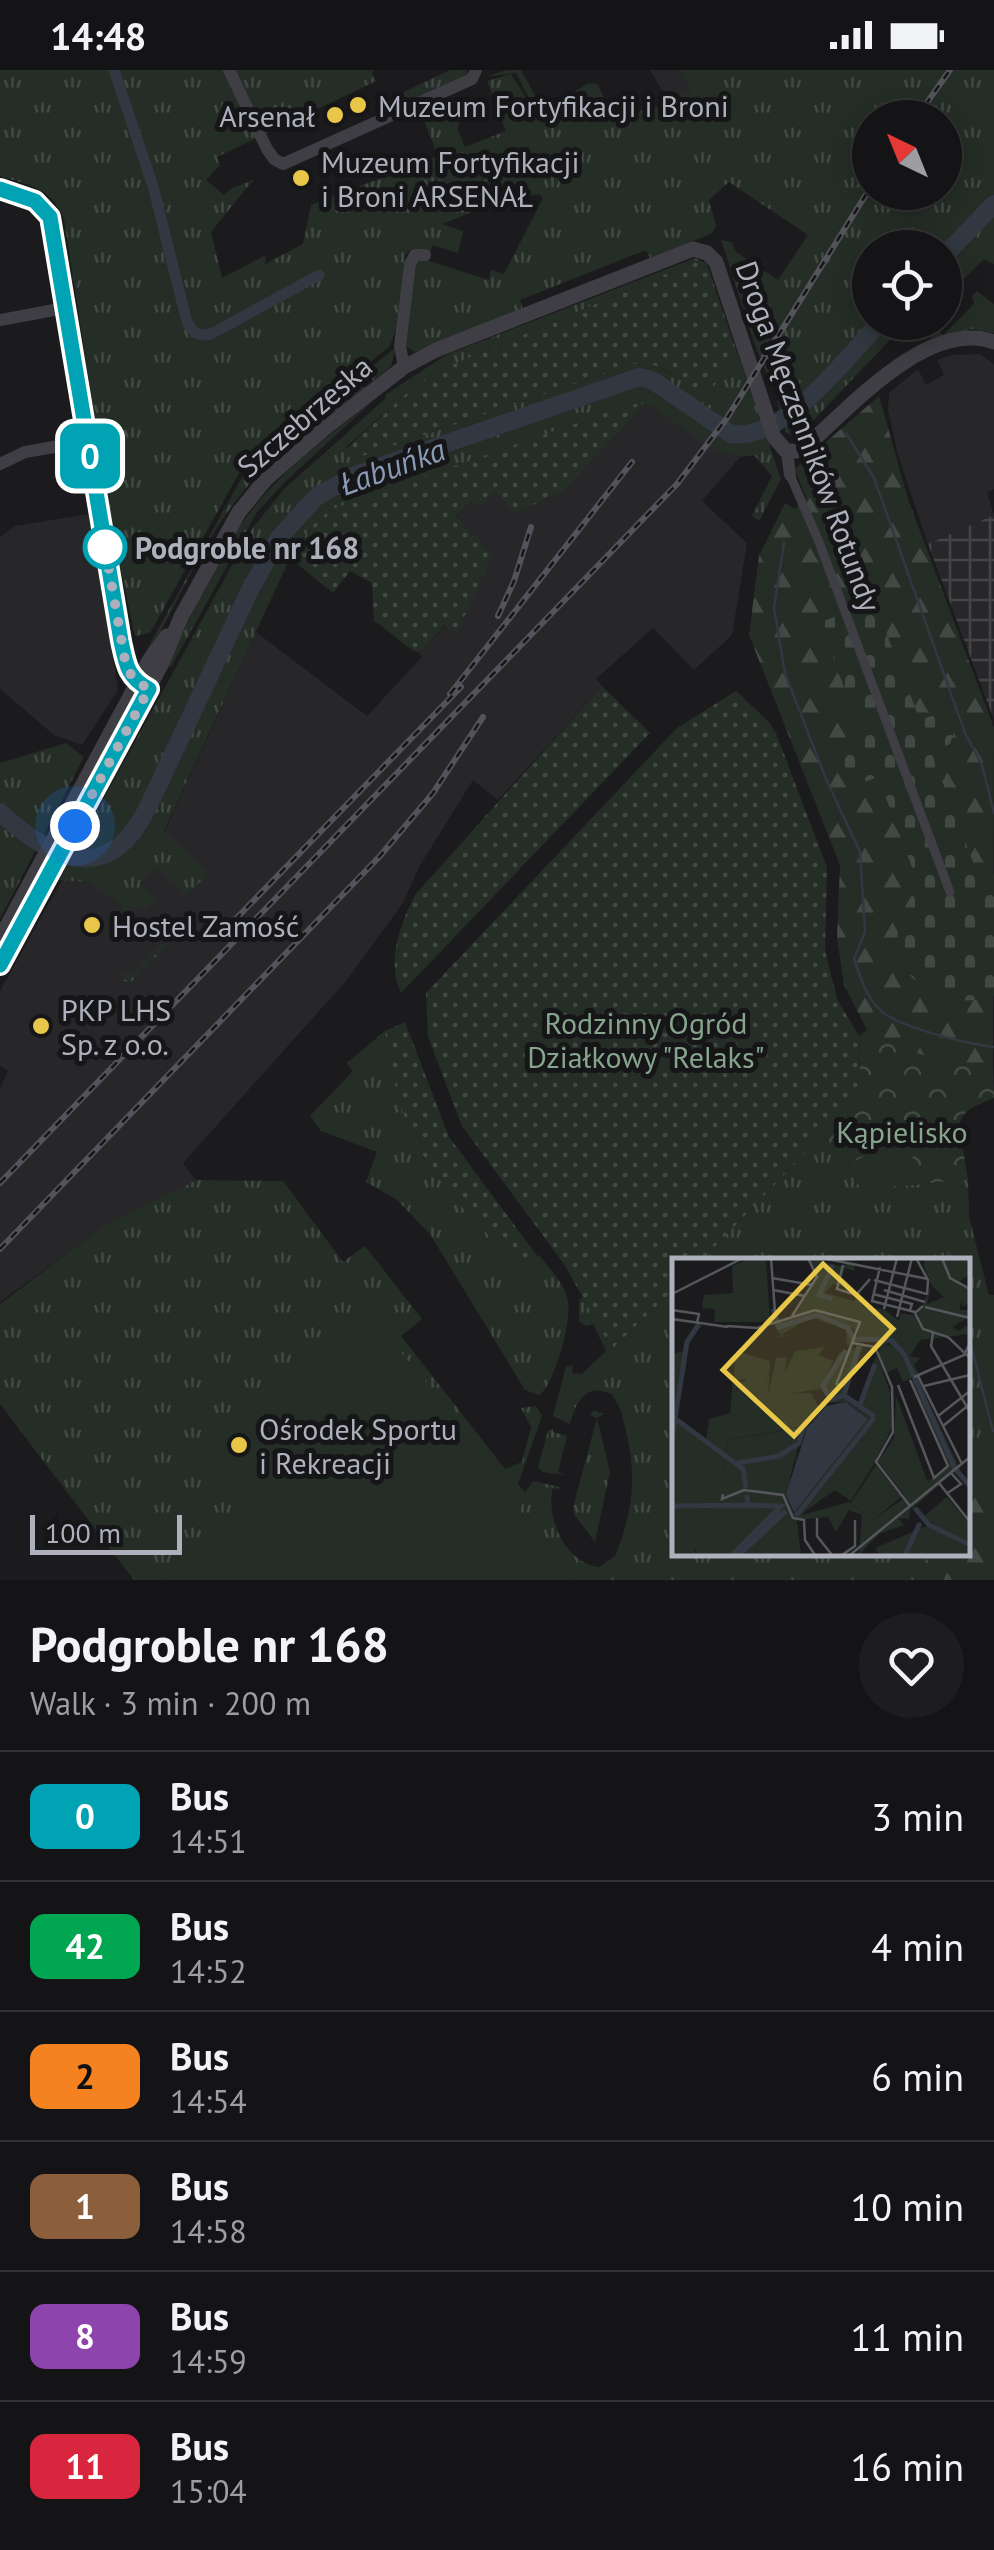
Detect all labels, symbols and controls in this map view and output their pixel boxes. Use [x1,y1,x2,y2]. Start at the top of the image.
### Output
text: 14:48 [50,11,146,60]
place label: Muzeum Fortyfikacji i Broni [378,86,729,125]
marker: Muzeum Fortyfikacji i Broni [347,94,369,116]
place label: Arsenał [219,96,315,135]
north arrow [852,100,962,210]
map controls [852,100,962,340]
marker: Arsenał [324,104,346,126]
place label: Muzeum Fortyfikacji i Broni ARSENAŁ [321,142,579,215]
marker: Muzeum Fortyfikacji i Broni ARSENAŁ [290,167,312,189]
button: locate [852,230,962,340]
street label: Droga Męczenników Rotundy [727,255,891,617]
street label: Szczebrzeska [228,347,380,485]
line badge: 0 [58,424,122,488]
water label: Łabuńka [334,427,451,504]
text: 0 [80,433,100,479]
marker: Podgroble nr 168 [84,526,126,568]
place label: Podgroble nr 168 [135,528,359,567]
your location [50,801,100,851]
place label: Hostel Zamość [112,906,299,945]
marker: Hostel Zamość [81,914,103,936]
place label: PKP LHS Sp. z o.o. [61,990,171,1063]
park label: Rodzinny Ogród Działkowy "Relaks" [527,1003,765,1076]
marker: PKP LHS Sp. z o.o. [30,1015,52,1037]
park label: Kąpielisko [836,1112,968,1151]
inset map [672,1258,969,1555]
place label: Ośrodek Sportu i Rekreacji [259,1409,457,1482]
marker: Ośrodek Sportu i Rekreacji [228,1434,250,1456]
scale bar [30,1510,182,1554]
text: 100 m [45,1514,121,1551]
text: Podgroble nr 168 [30,1613,389,1675]
button: heart [859,1613,964,1718]
text: Walk · 3 min · 200 m [30,1682,311,1724]
text: Bus [170,1771,229,1820]
text: 3 min [871,1792,964,1841]
text: 0 [75,1793,95,1839]
text: 14:51 [170,1820,247,1862]
text: Bus [170,1901,229,1950]
text: 4 min [871,1922,964,1971]
text: 42 [65,1923,105,1969]
text: 14:52 [170,1950,247,1992]
text: Bus [170,2031,229,2080]
text: 6 min [871,2052,964,2101]
text: 2 [75,2053,95,2099]
text: 14:54 [170,2080,247,2122]
text: Bus [170,2161,229,2210]
text: 10 min [851,2182,964,2231]
text: 1 [75,2183,95,2229]
text: 14:58 [170,2210,247,2252]
text: Bus [170,2291,229,2340]
text: 11 min [851,2312,964,2361]
text: 8 [75,2313,95,2359]
text: 14:59 [170,2340,247,2382]
text: Bus [170,2421,229,2470]
text: 16 min [851,2442,964,2491]
text: 11 [65,2443,105,2489]
text: 15:04 [170,2470,247,2512]

